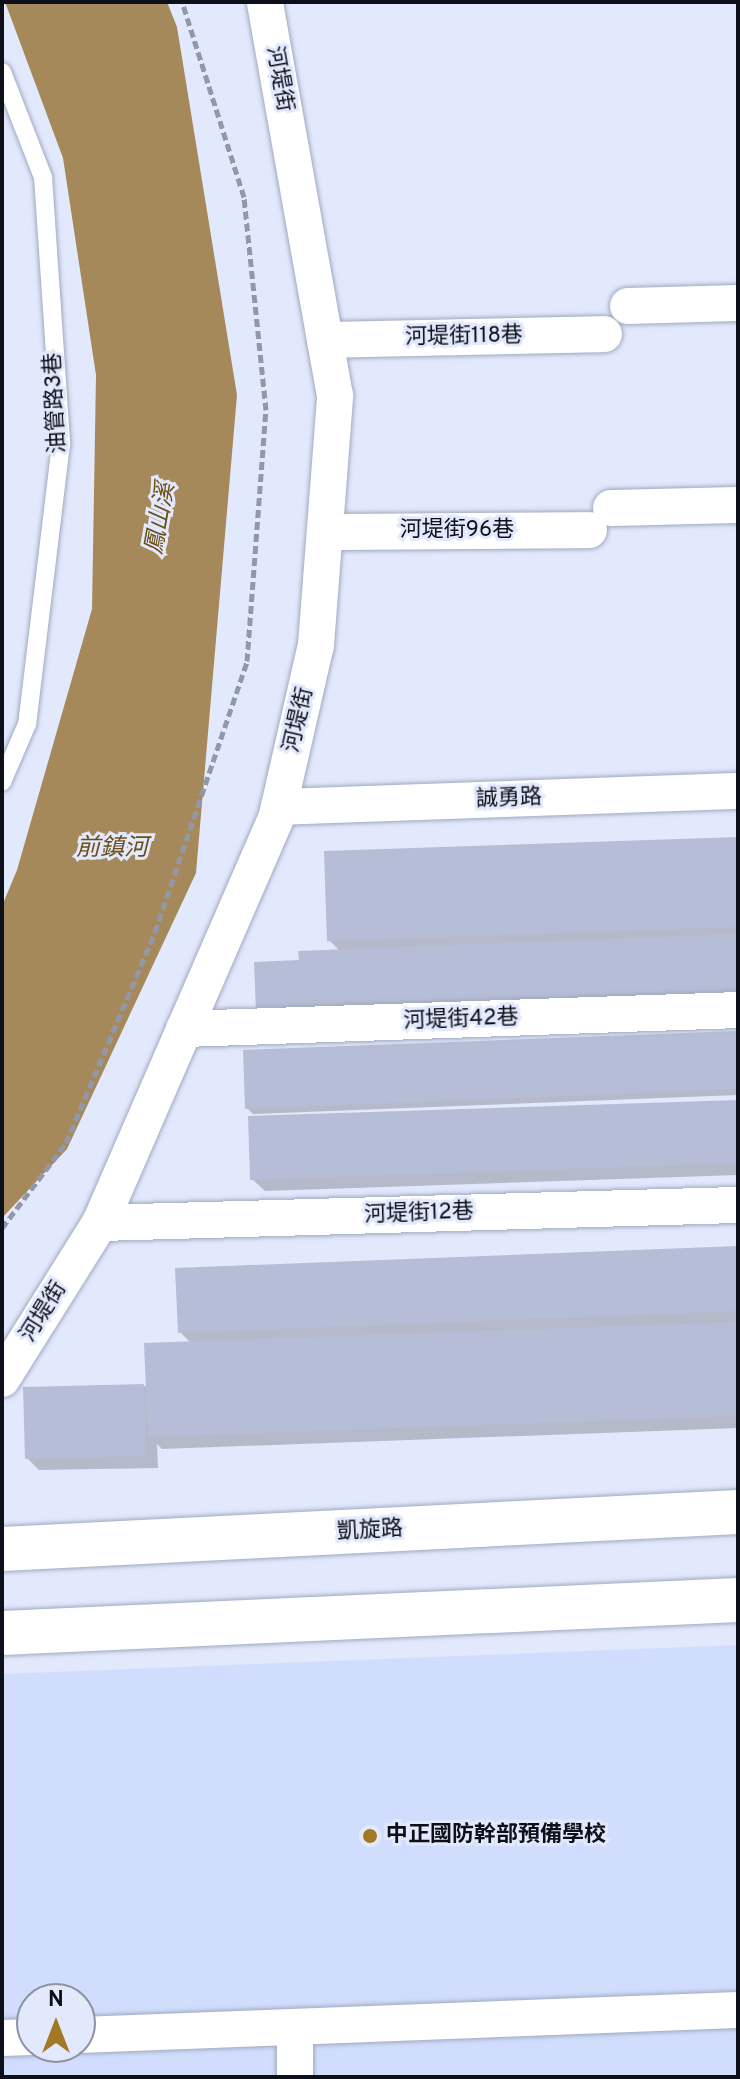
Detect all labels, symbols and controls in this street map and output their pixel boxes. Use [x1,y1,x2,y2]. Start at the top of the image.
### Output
street label: 河堤街 [260,44,298,114]
street label: 河堤街118巷 [405,323,523,351]
street label: 油管路3巷 [40,352,72,454]
water label: 鳳山溪 [142,481,182,557]
street label: 河堤街96巷 [400,518,514,544]
street label: 河堤街 [279,685,319,755]
street label: 誠勇路 [476,785,542,813]
water label: 前鎮河 [76,836,148,864]
street label: 河堤街42巷 [403,1005,519,1035]
street label: 河堤街12巷 [364,1199,474,1229]
street label: 河堤街 [15,1277,73,1347]
street label: 凱旋路 [336,1516,404,1546]
place label: 中正國防幹部預備學校 [386,1823,606,1849]
marker: 中正國防幹部預備學校 [361,1827,379,1845]
north arrow [16,1983,96,2063]
text: N [48,1987,64,2014]

